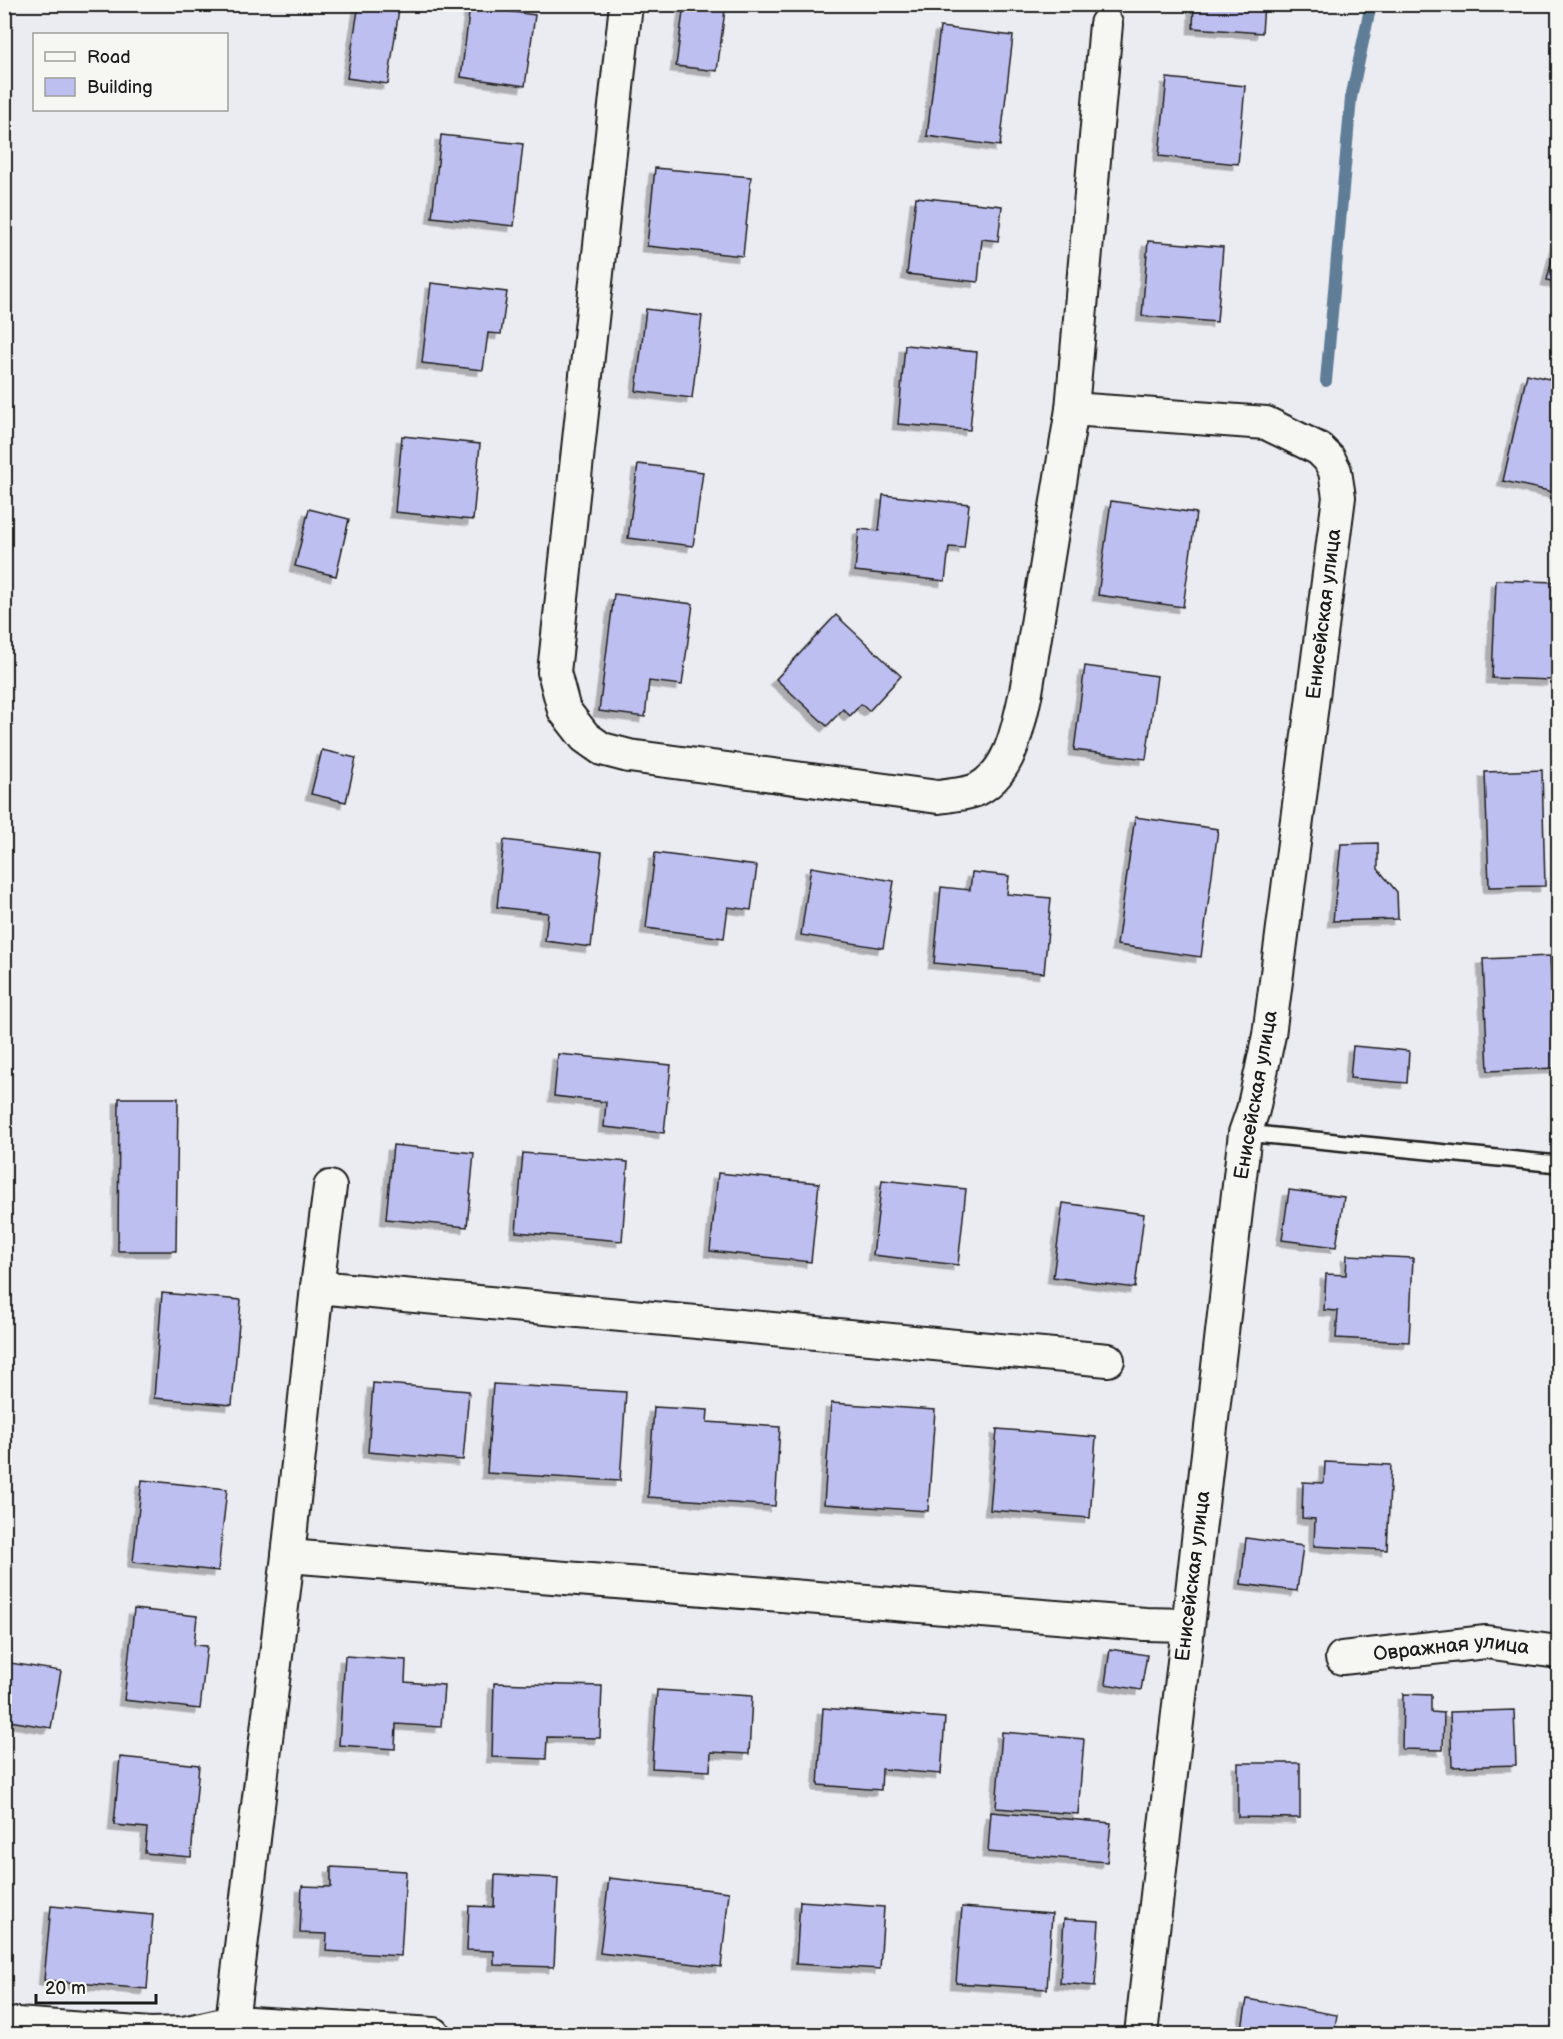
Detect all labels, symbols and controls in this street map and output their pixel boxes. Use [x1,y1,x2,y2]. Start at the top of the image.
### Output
legend [33,33,228,111]
text: Road [87,47,131,68]
text: Building [87,77,153,98]
street label: Енисейская улица [1302,527,1346,701]
street label: Енисейская улица [1229,1008,1283,1182]
street label: Енисейская улица [1171,1489,1215,1663]
street label: Овражная улица [1372,1630,1531,1666]
scale bar [36,1967,156,2005]
text: 20 m [45,1978,86,1999]

